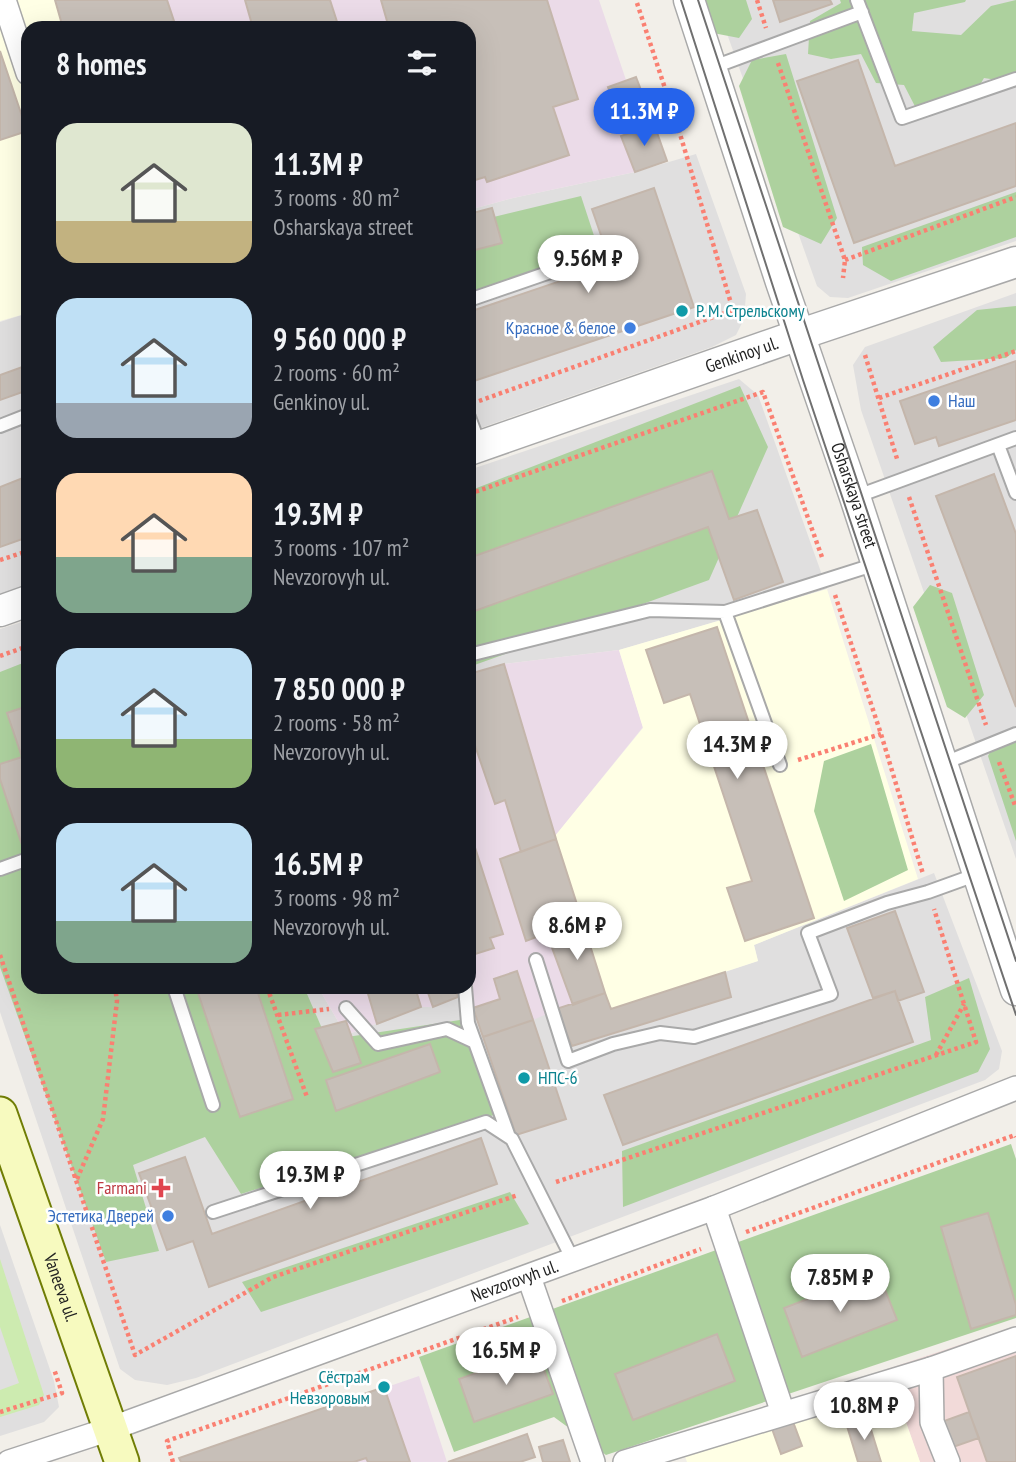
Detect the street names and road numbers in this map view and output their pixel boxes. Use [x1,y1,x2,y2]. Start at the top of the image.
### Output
street label: Genkinoy ul. [702,331,781,378]
street label: Osharskaya street [826,439,883,551]
street label: Vaneeva ul. [39,1250,84,1324]
street label: Nevzorovyh ul. [468,1254,561,1307]

